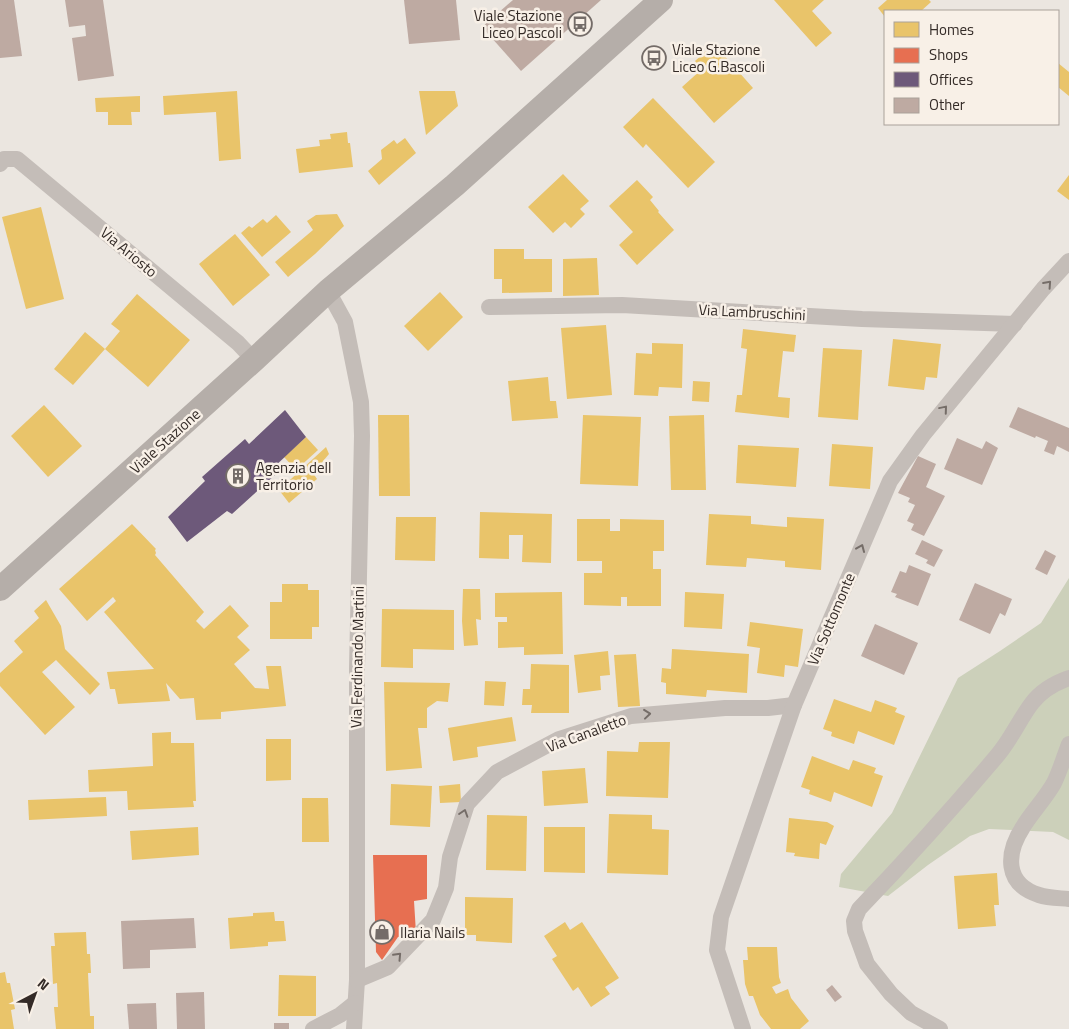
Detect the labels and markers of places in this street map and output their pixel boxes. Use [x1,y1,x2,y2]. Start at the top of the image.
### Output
place label: Viale Stazione Liceo Pascoli [474,4,562,44]
bus stop icon: Viale Stazione Liceo Pascoli [567,11,593,37]
place label: Viale Stazione Liceo G.Bascoli [672,38,765,78]
bus stop icon: Viale Stazione Liceo G.Bascoli [641,45,667,71]
place label: Agenzia dell Territorio [256,456,332,496]
building icon: Agenzia dell Territorio [225,463,251,489]
shop icon: Ilaria Nails [369,919,395,945]
place label: Ilaria Nails [400,921,465,944]

